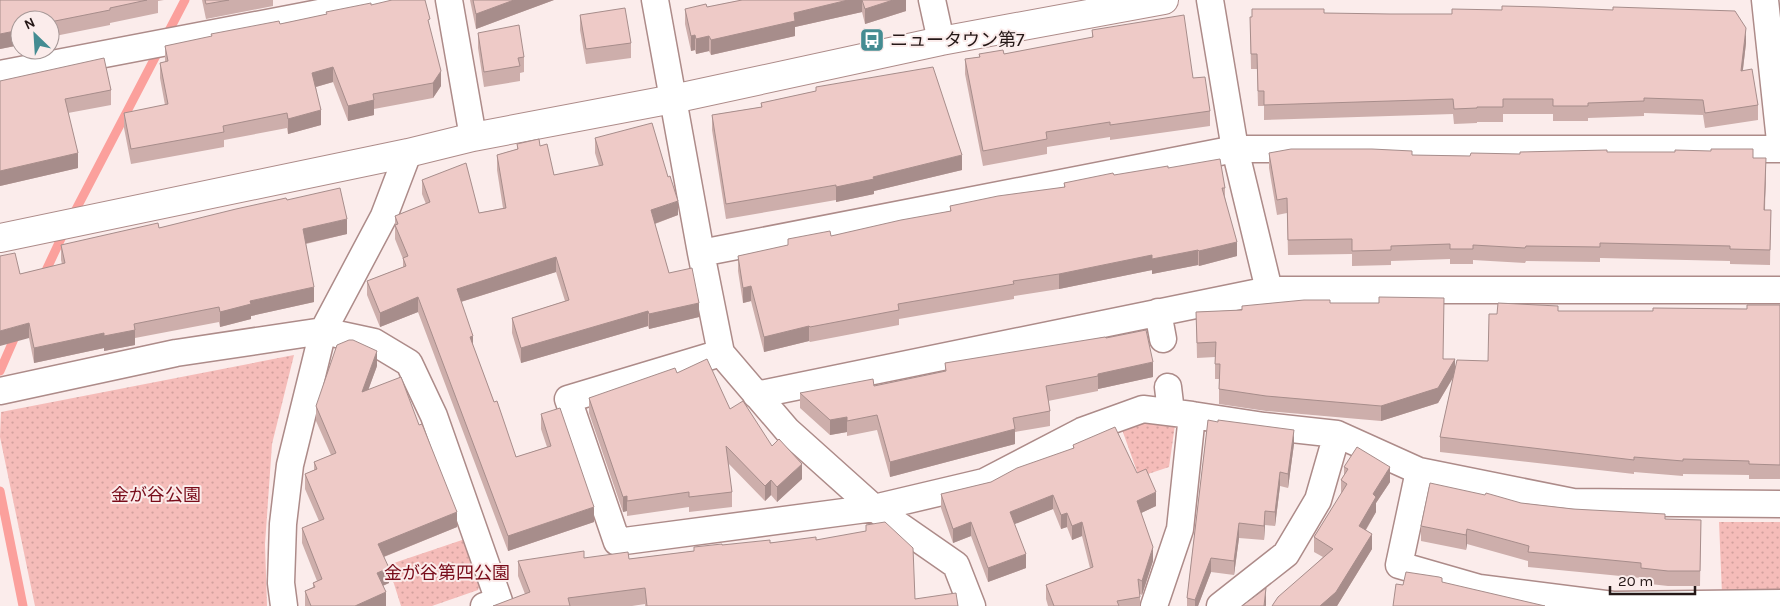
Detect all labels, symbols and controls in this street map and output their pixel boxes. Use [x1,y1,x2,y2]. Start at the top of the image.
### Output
north arrow [10,10,60,60]
text: N [22,14,38,33]
bus stop icon: ニュータウン第7 [859,27,885,53]
place label: ニュータウン第7 [890,29,1025,51]
park label: 金が谷公園 [111,484,201,506]
park label: 金が谷第四公園 [384,562,510,584]
scale bar [1610,564,1695,596]
text: 20 m [1618,572,1653,590]

